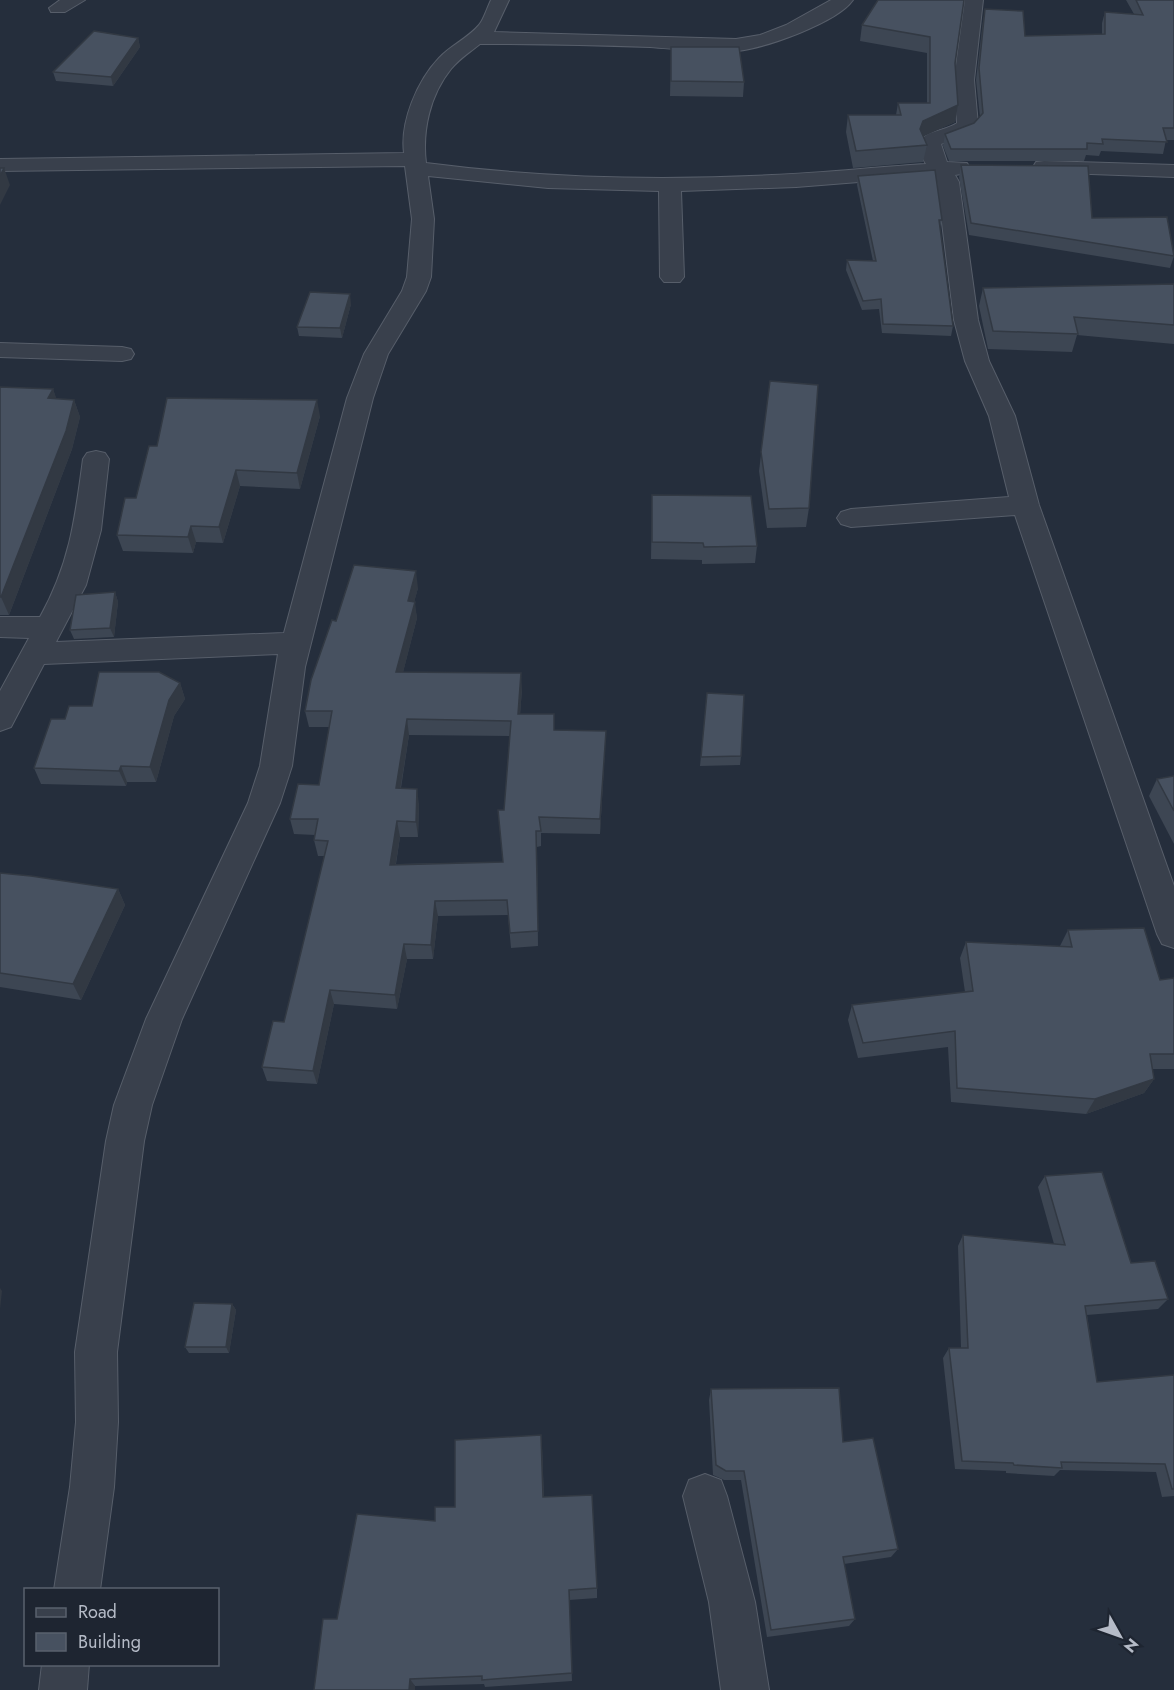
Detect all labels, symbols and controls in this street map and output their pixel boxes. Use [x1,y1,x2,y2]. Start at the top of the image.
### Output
legend [24,1588,219,1666]
text: Road [78,1599,117,1625]
north arrow [1090,1606,1150,1666]
text: Building [78,1629,141,1655]
text: N [1118,1633,1144,1658]

